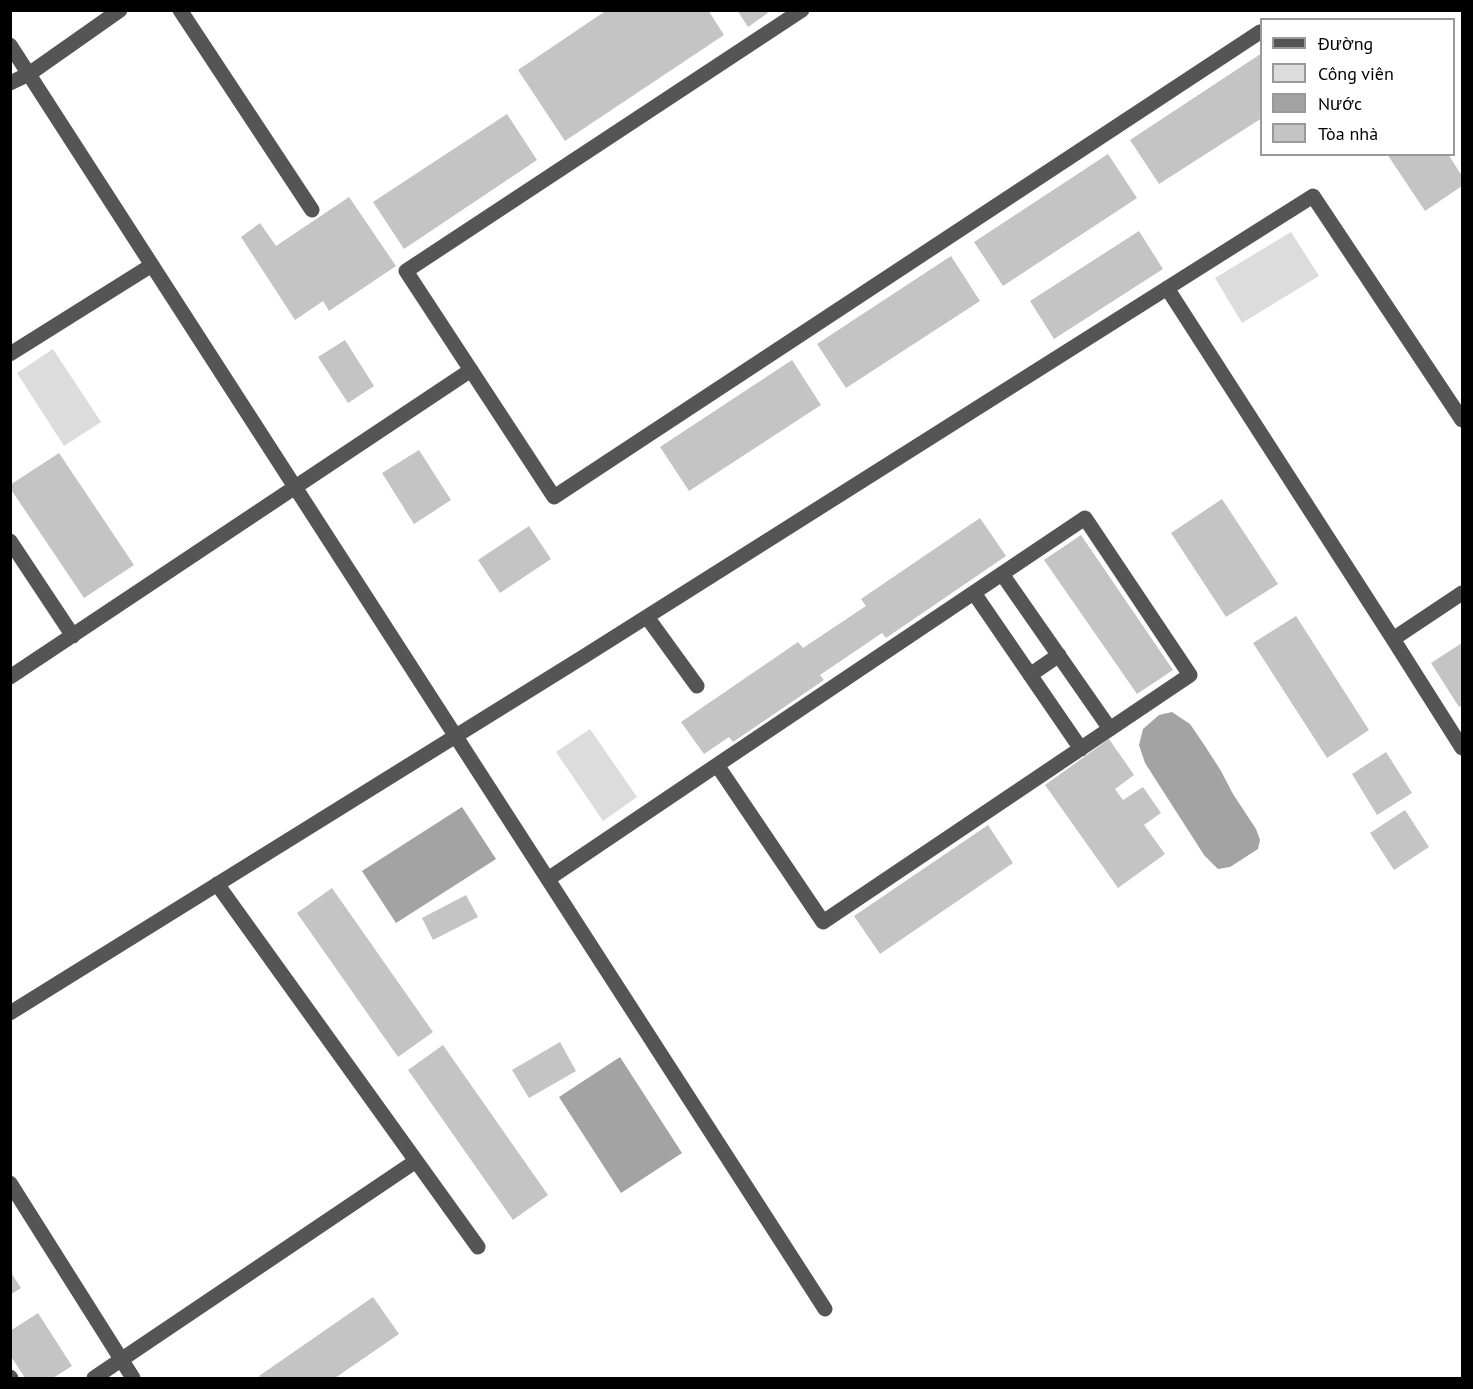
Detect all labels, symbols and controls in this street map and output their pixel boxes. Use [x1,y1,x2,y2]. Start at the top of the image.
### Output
legend [1260,18,1455,156]
text: Đường [1318,32,1373,55]
text: Công viên [1318,62,1394,85]
text: Nước [1318,92,1362,115]
text: Tòa nhà [1318,122,1378,145]

